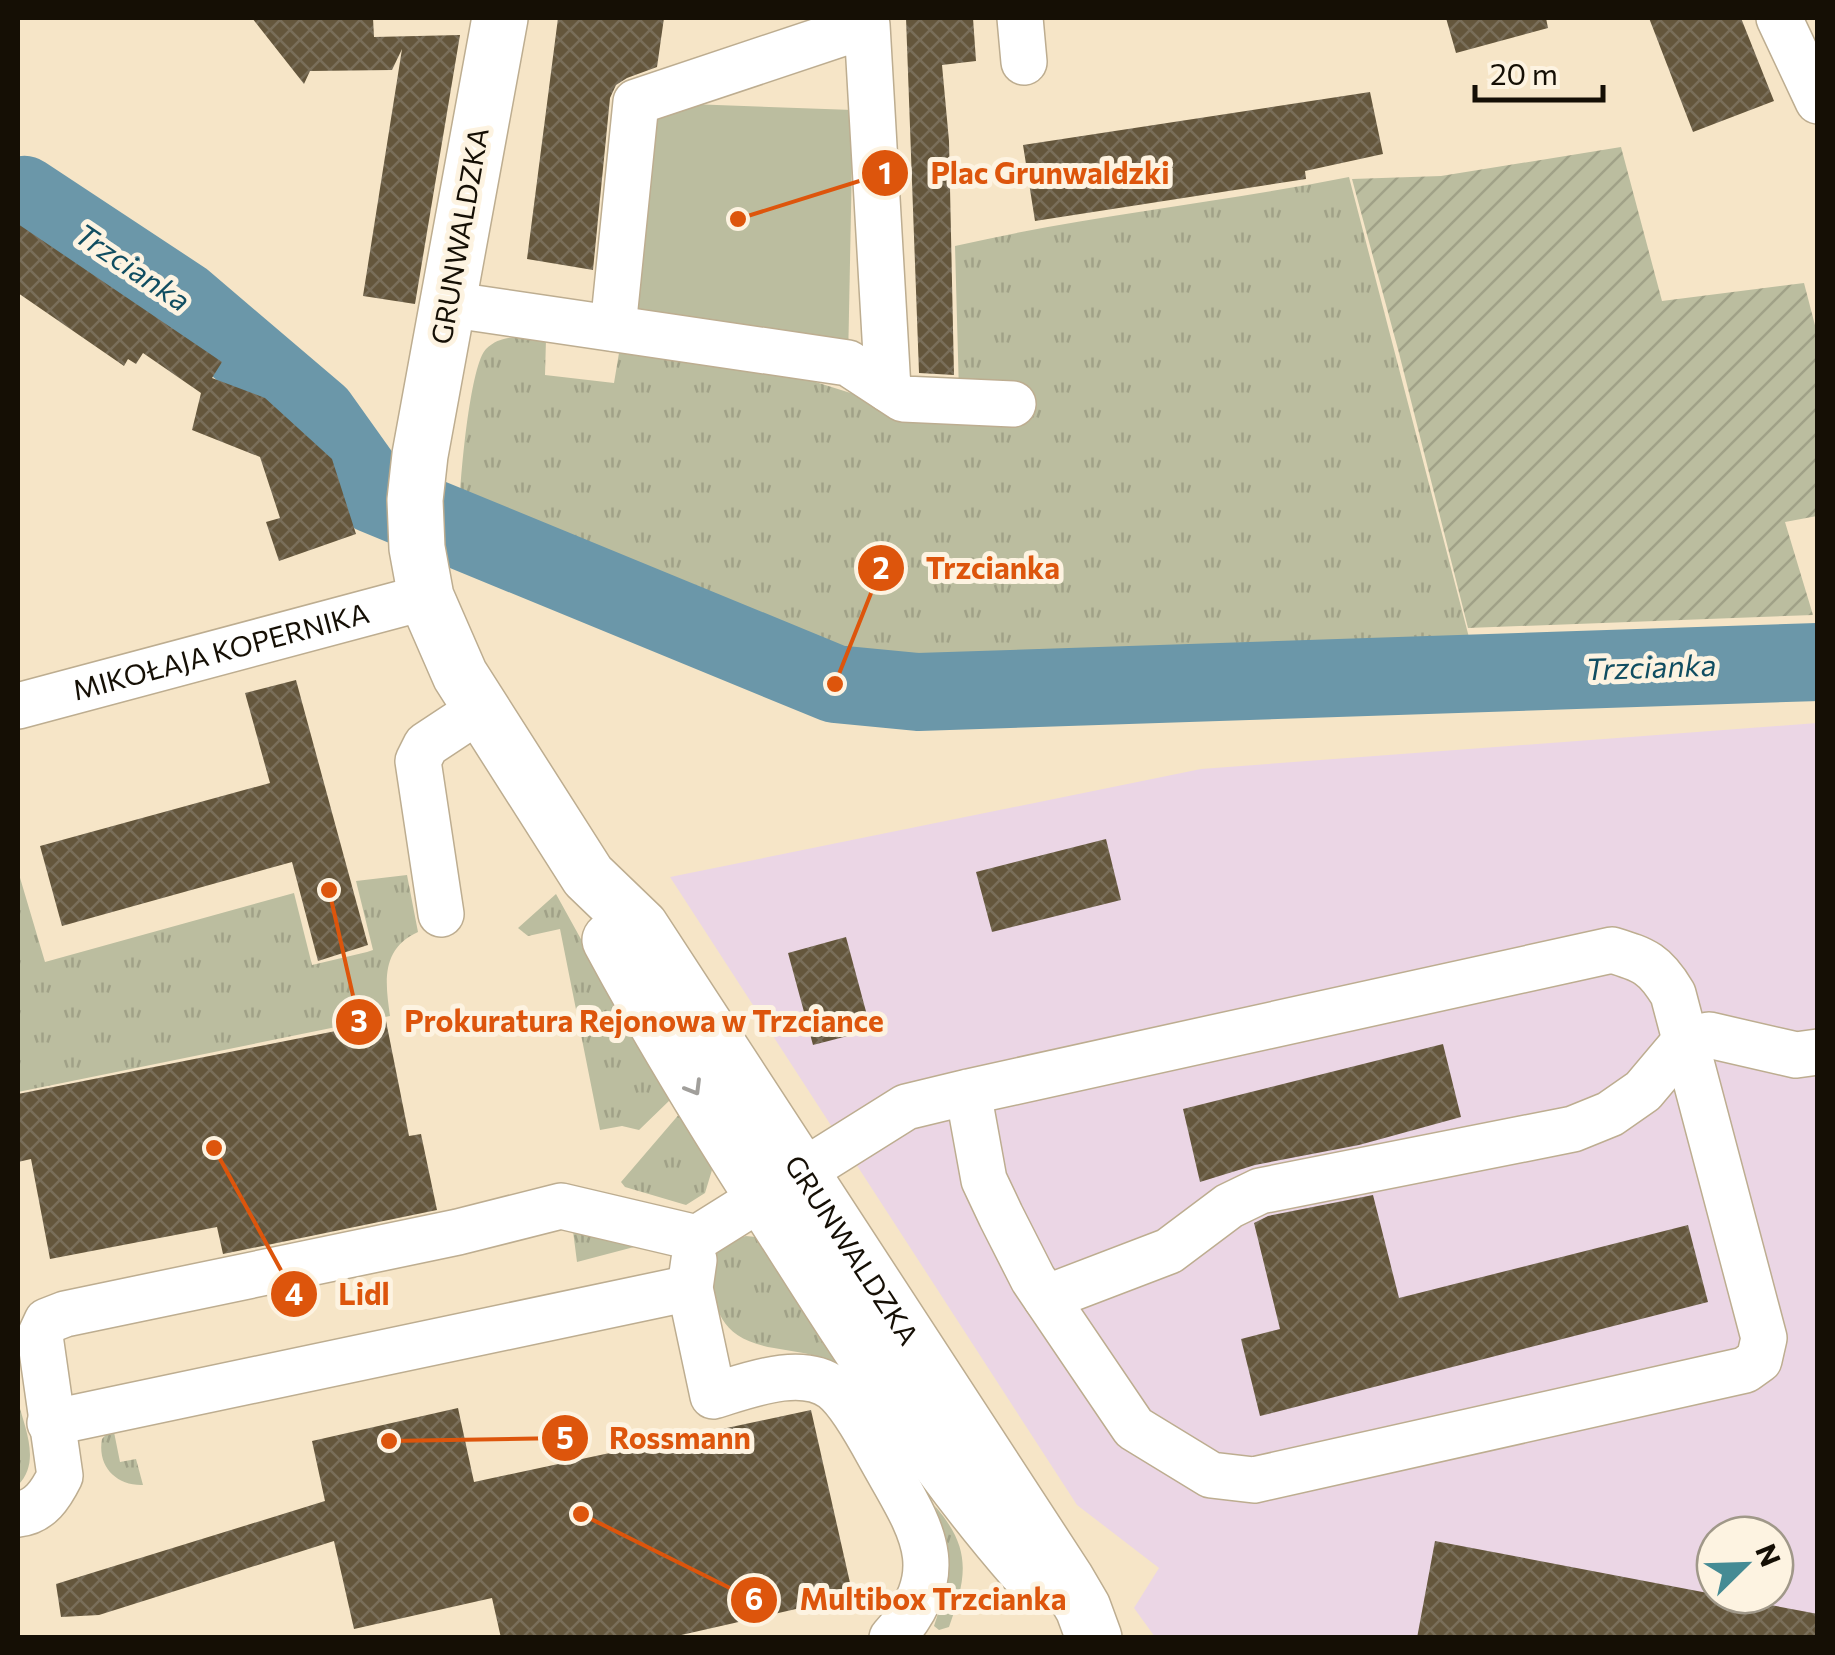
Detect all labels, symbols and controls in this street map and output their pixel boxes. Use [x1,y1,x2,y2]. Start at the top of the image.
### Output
scale bar [1475,40,1602,102]
text: 20 m [1490,54,1558,91]
street label: GRUNWALDZKA [423,125,495,347]
callout: Plac Grunwaldzki [860,143,1189,203]
text: 1 [878,153,892,190]
text: Plac Grunwaldzki [930,153,1170,190]
water label: Trzcianka [69,214,198,318]
callout: Trzcianka [856,538,1080,598]
text: 2 [872,548,890,585]
text: Trzcianka [926,548,1060,585]
street label: MIKOŁAJA KOPERNIKA [69,595,372,707]
water label: Trzcianka [1585,645,1717,686]
callout: Prokuratura Rejonowa w Trzciance [334,992,904,1052]
text: 3 [350,1001,368,1038]
text: Prokuratura Rejonowa w Trzciance [404,1001,884,1038]
one-way arrow [682,1077,701,1095]
street label: GRUNWALDZKA [778,1148,927,1351]
callout: Lidl [269,1264,410,1324]
text: 4 [285,1274,303,1311]
text: Lidl [338,1274,390,1311]
callout: Rossmann [540,1408,771,1468]
text: 5 [556,1418,574,1455]
text: Rossmann [609,1418,751,1455]
north arrow [1695,1515,1795,1615]
text: N [1749,1539,1789,1571]
callout: Multibox Trzcianka [729,1570,1086,1630]
text: 6 [745,1579,763,1616]
text: Multibox Trzcianka [799,1579,1067,1616]

